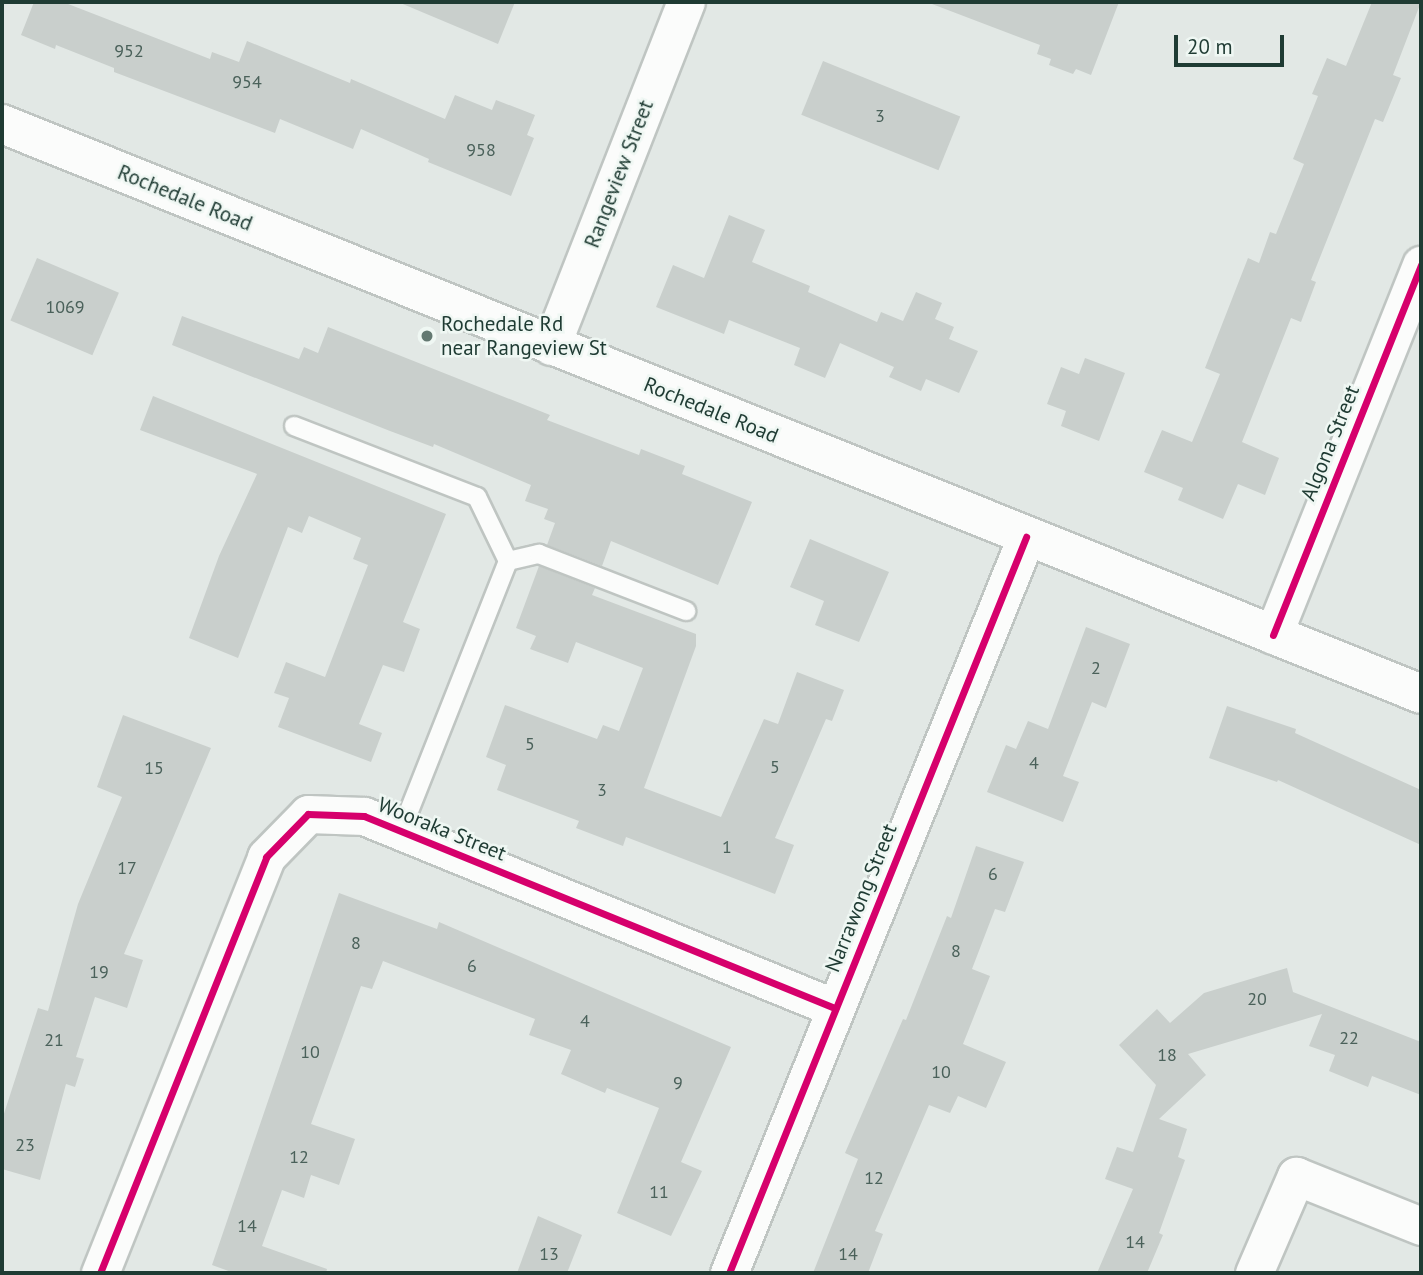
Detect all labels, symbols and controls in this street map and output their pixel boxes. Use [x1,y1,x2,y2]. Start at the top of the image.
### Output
scale bar [1178,21,1288,65]
text: 20 m [1187,33,1233,60]
house number: 952 [114,40,144,62]
house number: 954 [232,71,262,93]
street label: Rangeview Street [579,96,659,252]
house number: 3 [875,105,885,127]
house number: 958 [466,139,496,161]
street label: Rochedale Road [114,160,256,236]
house number: 1069 [45,296,85,318]
place label: Rochedale Rd near Rangeview St [441,311,607,361]
marker: Rochedale Rd near Rangeview St [419,328,435,344]
street label: Rochedale Road [640,372,782,448]
street label: Algona Street [1295,382,1365,504]
house number: 2 [1091,657,1101,679]
house number: 5 [525,733,535,755]
house number: 4 [1029,752,1039,774]
house number: 5 [770,756,780,778]
house number: 15 [144,757,164,779]
house number: 3 [597,779,607,801]
street label: Wooraka Street [374,792,510,866]
street label: Narrawong Street [820,820,902,976]
house number: 1 [722,836,732,858]
house number: 17 [117,857,137,879]
house number: 6 [988,863,998,885]
house number: 8 [351,932,361,954]
house number: 8 [951,940,961,962]
house number: 6 [467,955,477,977]
house number: 19 [89,961,109,983]
house number: 20 [1247,988,1267,1010]
house number: 4 [580,1010,590,1032]
house number: 22 [1339,1027,1359,1049]
house number: 21 [44,1029,64,1051]
house number: 10 [300,1041,320,1063]
house number: 18 [1157,1044,1177,1066]
house number: 10 [931,1061,951,1083]
house number: 9 [673,1072,683,1094]
house number: 23 [15,1134,35,1156]
house number: 12 [289,1146,309,1168]
house number: 12 [864,1167,884,1189]
house number: 11 [649,1181,669,1203]
house number: 14 [237,1215,257,1237]
house number: 14 [1125,1231,1145,1253]
house number: 13 [539,1243,559,1265]
house number: 14 [838,1243,858,1265]

